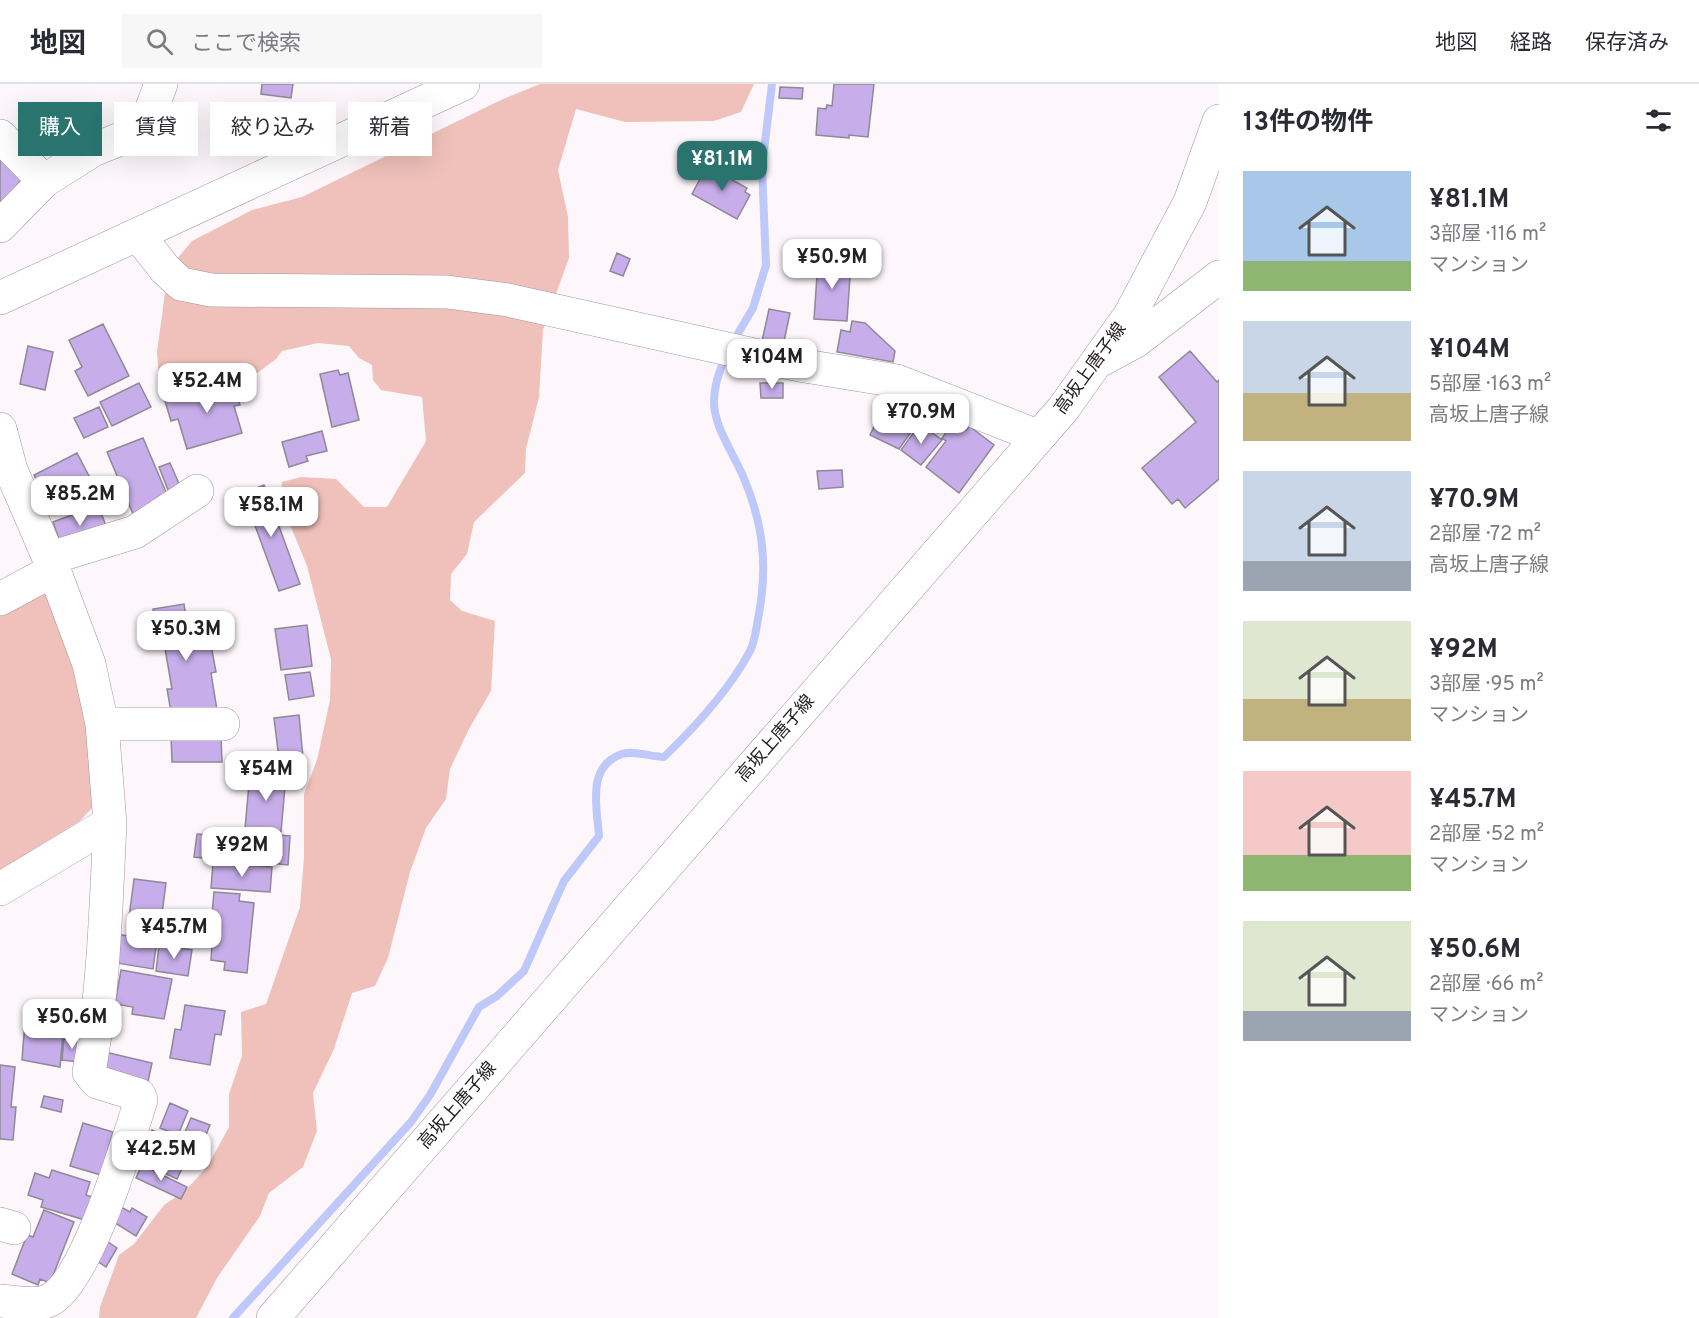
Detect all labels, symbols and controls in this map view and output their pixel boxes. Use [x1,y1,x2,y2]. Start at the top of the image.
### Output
search box [122,14,542,68]
icon: search [143,25,176,58]
text: 地図 [30,27,86,63]
text: 地図 [1435,30,1477,57]
text: 経路 [1510,30,1552,57]
text: 保存済み [1585,30,1669,57]
text: ここで検索 [191,31,301,58]
chip: 購入 [18,102,102,156]
chip: 賃貸 [114,102,198,156]
chip: 絞り込み [210,102,336,156]
chip: 新着 [348,102,432,156]
icon: filters [1642,104,1675,137]
text: 13件の物件 [1243,107,1373,140]
pin: ¥81.1M [673,141,771,192]
text: ¥81.1M [691,147,753,173]
text: ¥81.1M [1429,184,1509,217]
icon: home [1291,195,1363,267]
text: 3部屋 · 116 m² [1429,222,1546,248]
pin: ¥50.9M [783,239,881,290]
text: ¥50.9M [797,245,867,271]
text: マンション [1429,253,1529,279]
street label: 高坂上唐子線 [1050,319,1132,419]
text: ¥104M [1429,334,1510,367]
pin: ¥104M [730,339,814,390]
text: ¥104M [741,345,803,371]
icon: home [1291,345,1363,417]
pin: ¥52.4M [158,363,256,414]
text: ¥52.4M [172,369,242,395]
text: 5部屋 · 163 m² [1429,372,1551,398]
pin: ¥70.9M [872,394,970,445]
text: ¥70.9M [886,400,956,426]
text: 高坂上唐子線 [1429,403,1549,429]
pin: ¥85.2M [31,476,129,527]
text: ¥85.2M [45,482,115,508]
text: ¥70.9M [1429,484,1519,517]
pin: ¥58.1M [222,487,320,538]
text: ¥58.1M [238,493,304,519]
icon: home [1291,495,1363,567]
text: 2部屋 · 72 m² [1429,522,1541,548]
text: 高坂上唐子線 [1429,553,1549,579]
pin: ¥50.3M [137,611,235,662]
text: ¥50.3M [151,617,221,643]
text: ¥92M [1429,634,1498,667]
icon: home [1291,645,1363,717]
text: 3部屋 · 95 m² [1429,672,1544,698]
street label: 高坂上唐子線 [732,691,820,787]
text: マンション [1429,703,1529,729]
pin: ¥54M [230,751,302,802]
text: ¥54M [239,757,293,783]
text: ¥45.7M [1429,784,1516,817]
icon: home [1291,795,1363,867]
text: 2部屋 · 52 m² [1429,822,1544,848]
pin: ¥92M [206,827,278,878]
text: ¥92M [216,833,268,859]
text: マンション [1429,853,1529,879]
pin: ¥45.7M [125,909,223,960]
text: ¥45.7M [140,915,208,941]
text: ¥50.6M [1429,934,1521,967]
icon: home [1291,945,1363,1017]
text: 2部屋 · 66 m² [1429,972,1543,998]
pin: ¥50.6M [23,999,121,1050]
text: マンション [1429,1003,1529,1029]
text: ¥50.6M [37,1005,107,1031]
street label: 高坂上唐子線 [414,1058,502,1154]
pin: ¥42.5M [112,1131,210,1182]
text: ¥42.5M [126,1137,196,1163]

